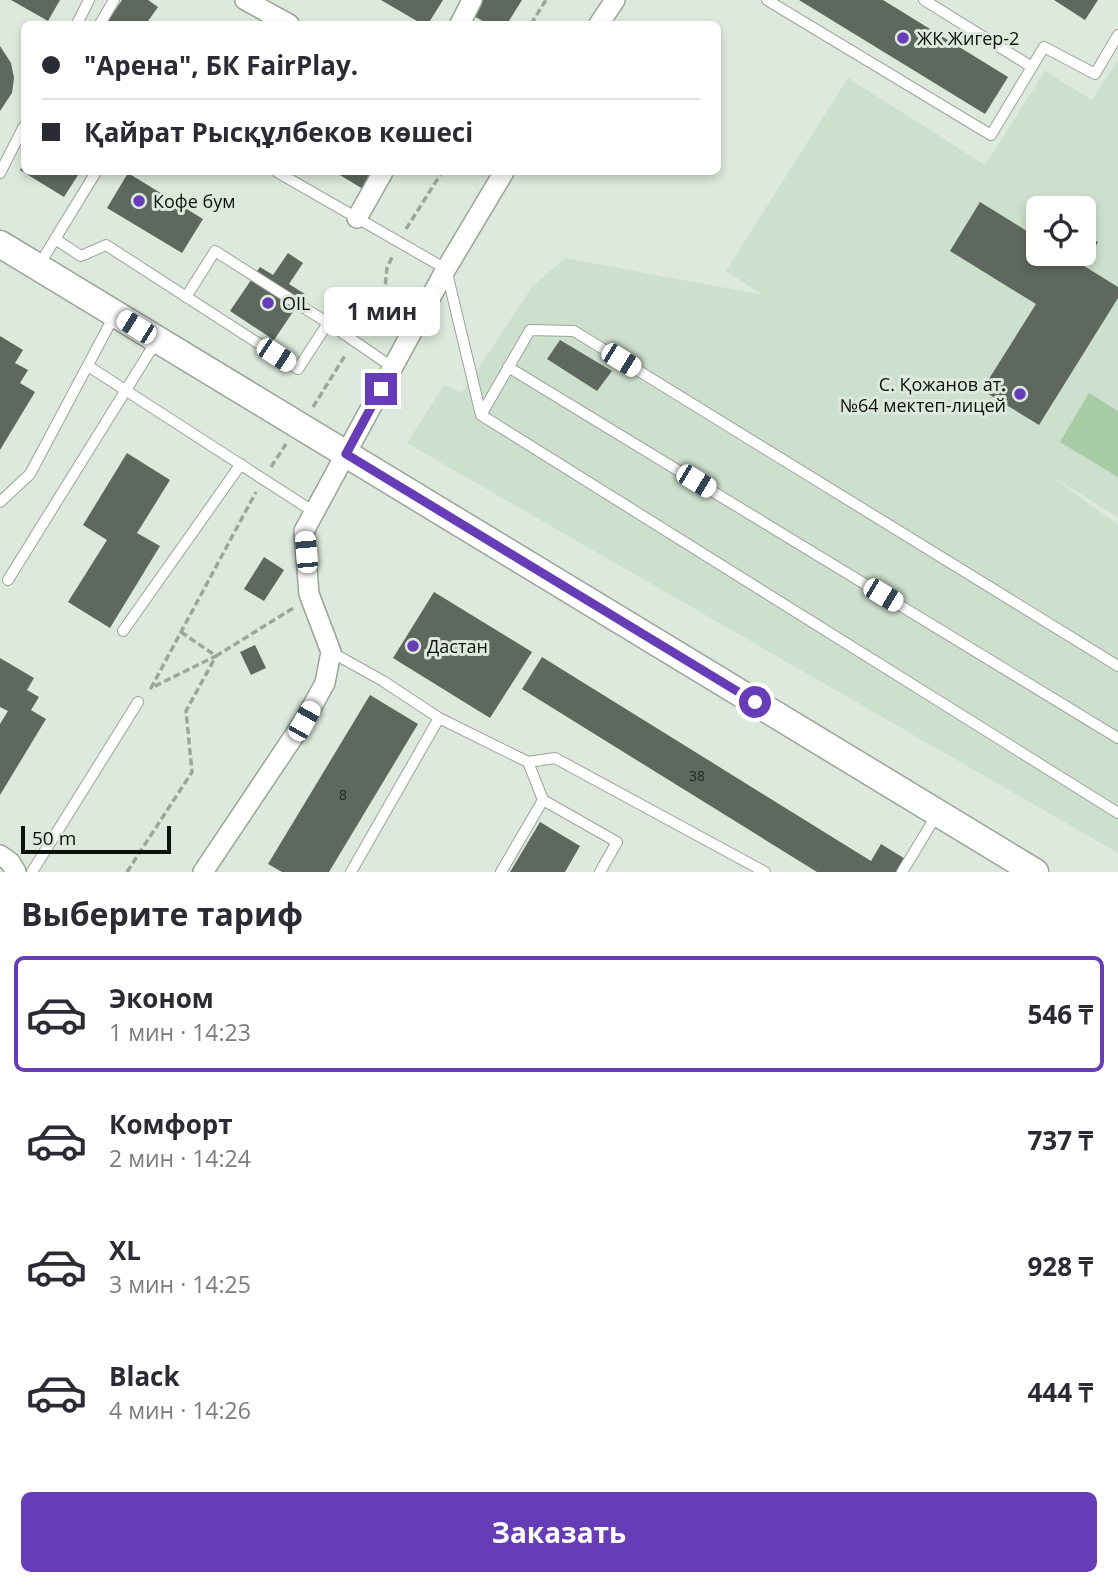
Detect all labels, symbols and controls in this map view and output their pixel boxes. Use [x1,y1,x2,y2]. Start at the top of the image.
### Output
place label: ЖК Жигер-2 [917,26,1019,50]
marker: ЖК Жигер-2 [895,30,911,46]
text: "Арена", БК FairPlay. [84,47,358,83]
text: Қайрат Рысқұлбеков көшесі [84,114,473,150]
place label: Кофе бум [153,189,235,213]
marker: Кофе бум [131,193,147,209]
map controls [1026,196,1096,266]
button: locate [1026,196,1096,266]
callout: 1 мин [323,288,439,336]
place label: OIL [282,291,310,315]
marker: OIL [260,295,276,311]
text: 1 мин [347,295,417,327]
car [113,307,160,347]
car [253,335,300,375]
car [598,340,645,380]
place label: С. Қожанов ат. №64 мектеп-лицей [840,372,1006,417]
route end [365,373,397,405]
marker: С. Қожанов ат. №64 мектеп-лицей [1012,386,1028,402]
car [673,461,720,501]
car [294,530,319,574]
car [860,575,907,615]
place label: Дастан [427,634,488,658]
marker: Дастан [405,638,421,654]
route start [739,686,771,718]
car [285,698,324,744]
house number: 38 [689,766,705,785]
house number: 8 [339,785,347,804]
scale bar [21,823,172,855]
text: 50 m [32,825,76,851]
text: Выберите тариф [21,892,303,935]
text: Эконом [109,980,214,1016]
icon: car [25,983,88,1046]
text: 546 ₸ [1027,996,1093,1032]
text: 1 мин · 14:23 [109,1016,251,1048]
text: Комфорт [109,1106,233,1142]
icon: car [25,1109,88,1172]
text: 737 ₸ [1027,1122,1093,1158]
text: 2 мин · 14:24 [109,1142,251,1174]
text: XL [109,1232,141,1268]
icon: car [25,1235,88,1298]
text: 928 ₸ [1027,1248,1093,1284]
text: 3 мин · 14:25 [109,1268,251,1300]
text: Black [109,1358,180,1394]
icon: car [25,1361,88,1424]
text: 444 ₸ [1027,1374,1093,1410]
text: 4 мин · 14:26 [109,1394,251,1426]
button: Заказать [21,1492,1097,1572]

